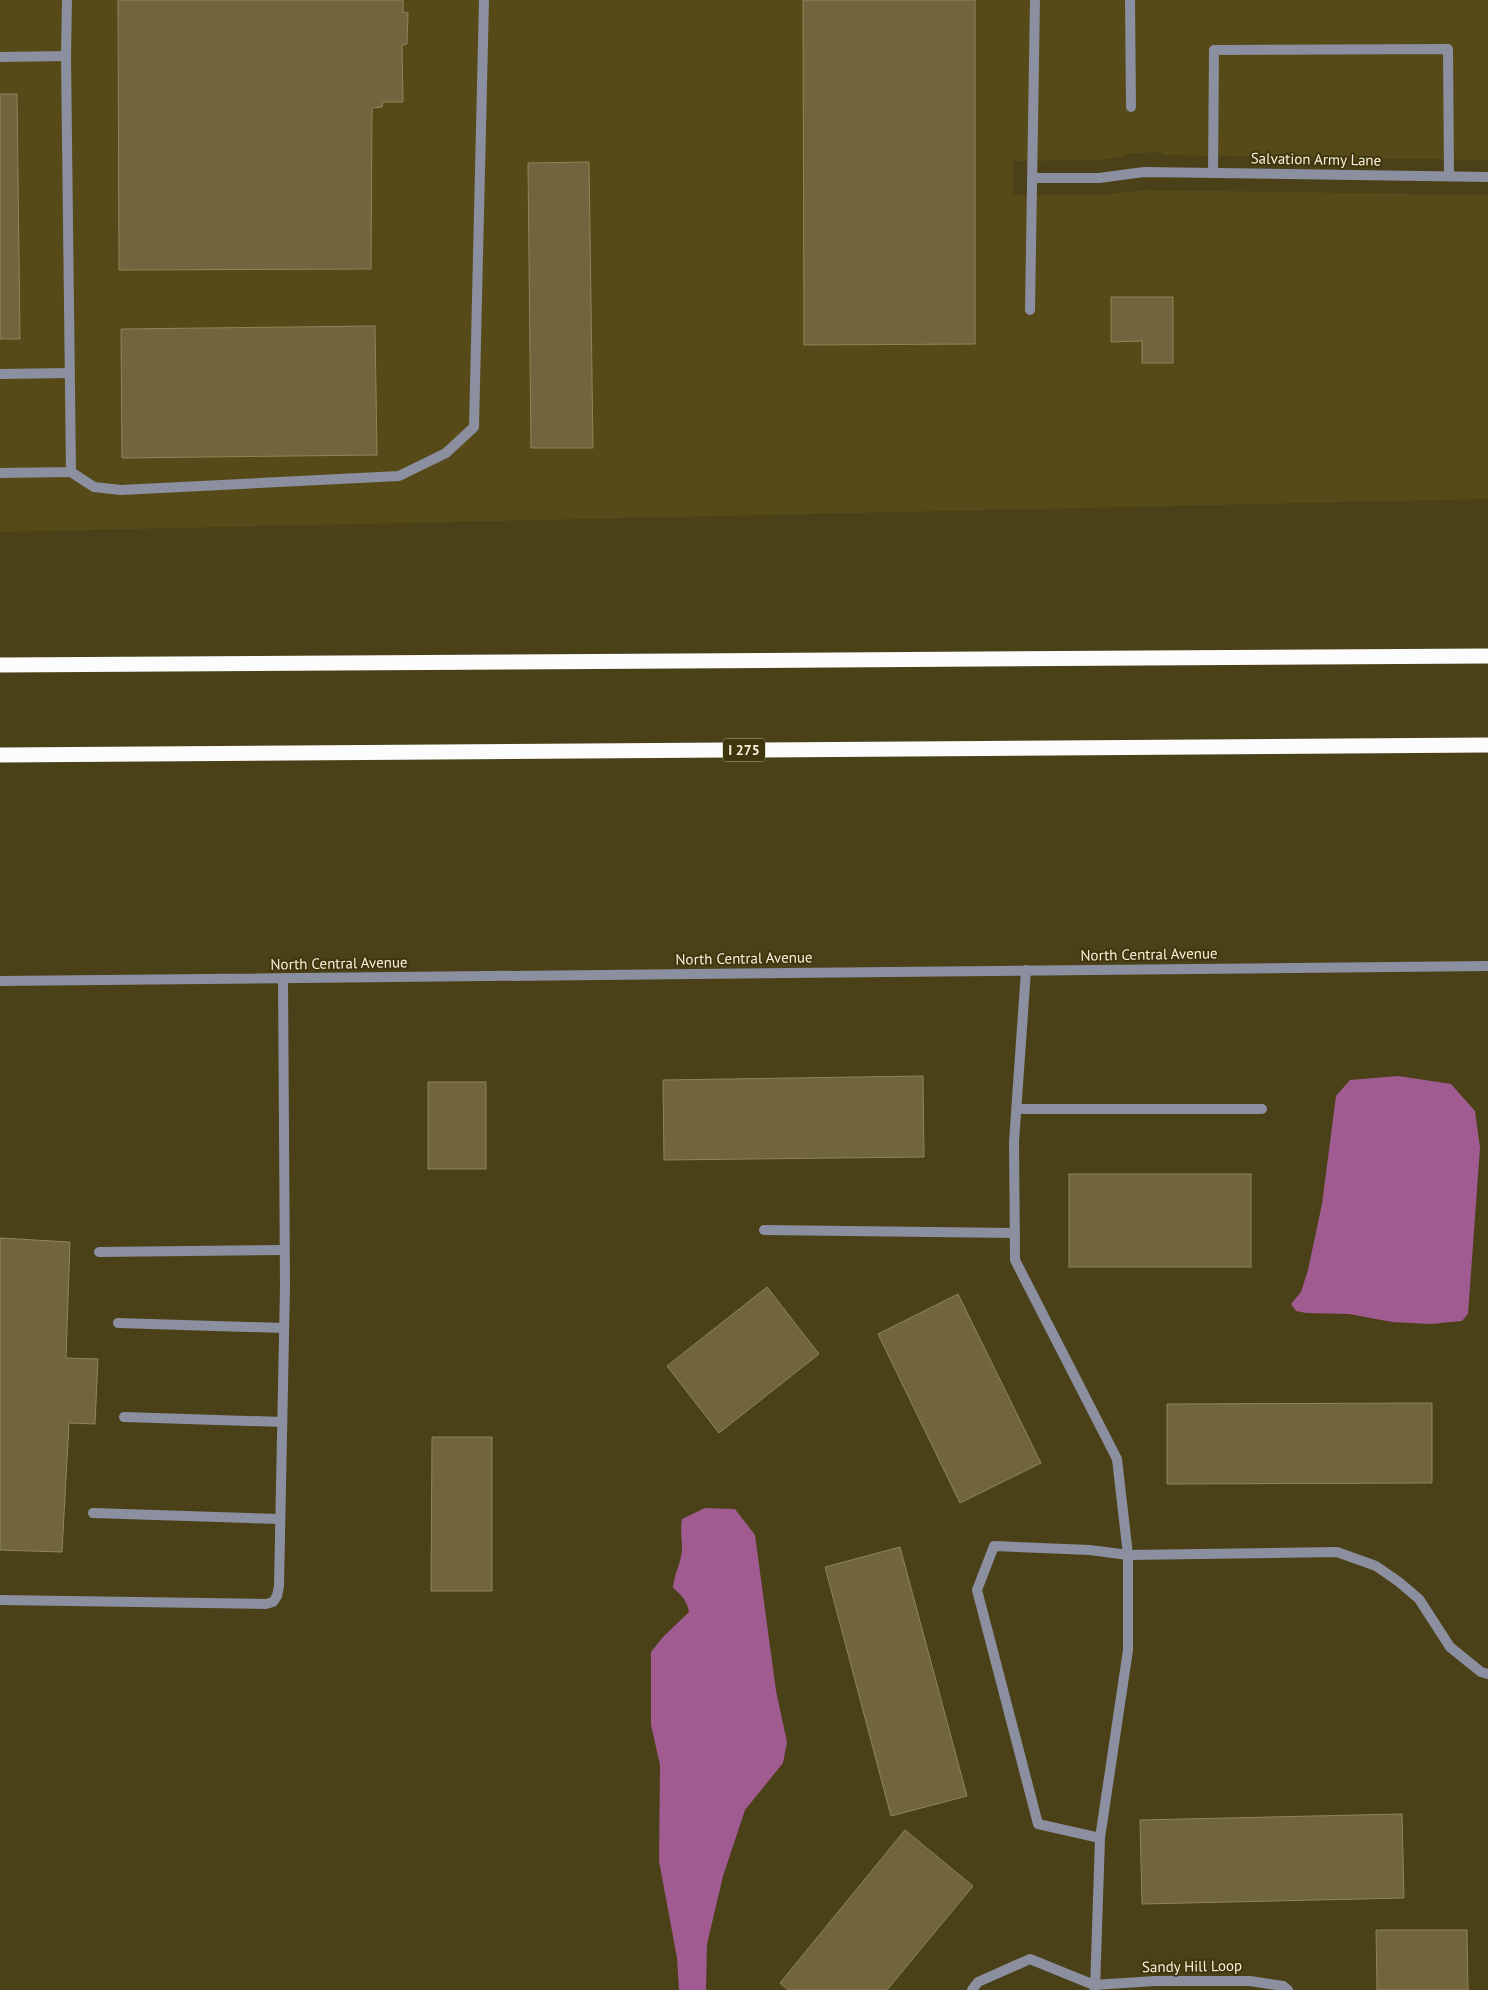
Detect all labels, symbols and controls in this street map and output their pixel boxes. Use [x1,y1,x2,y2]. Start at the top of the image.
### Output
street label: Salvation Army Lane [1251,148,1381,170]
road number: I 275 [723,738,765,762]
street label: North Central Avenue [1080,943,1218,965]
street label: North Central Avenue [675,947,813,969]
street label: North Central Avenue [270,952,408,974]
street label: Sandy Hill Loop [1142,1956,1242,1976]

